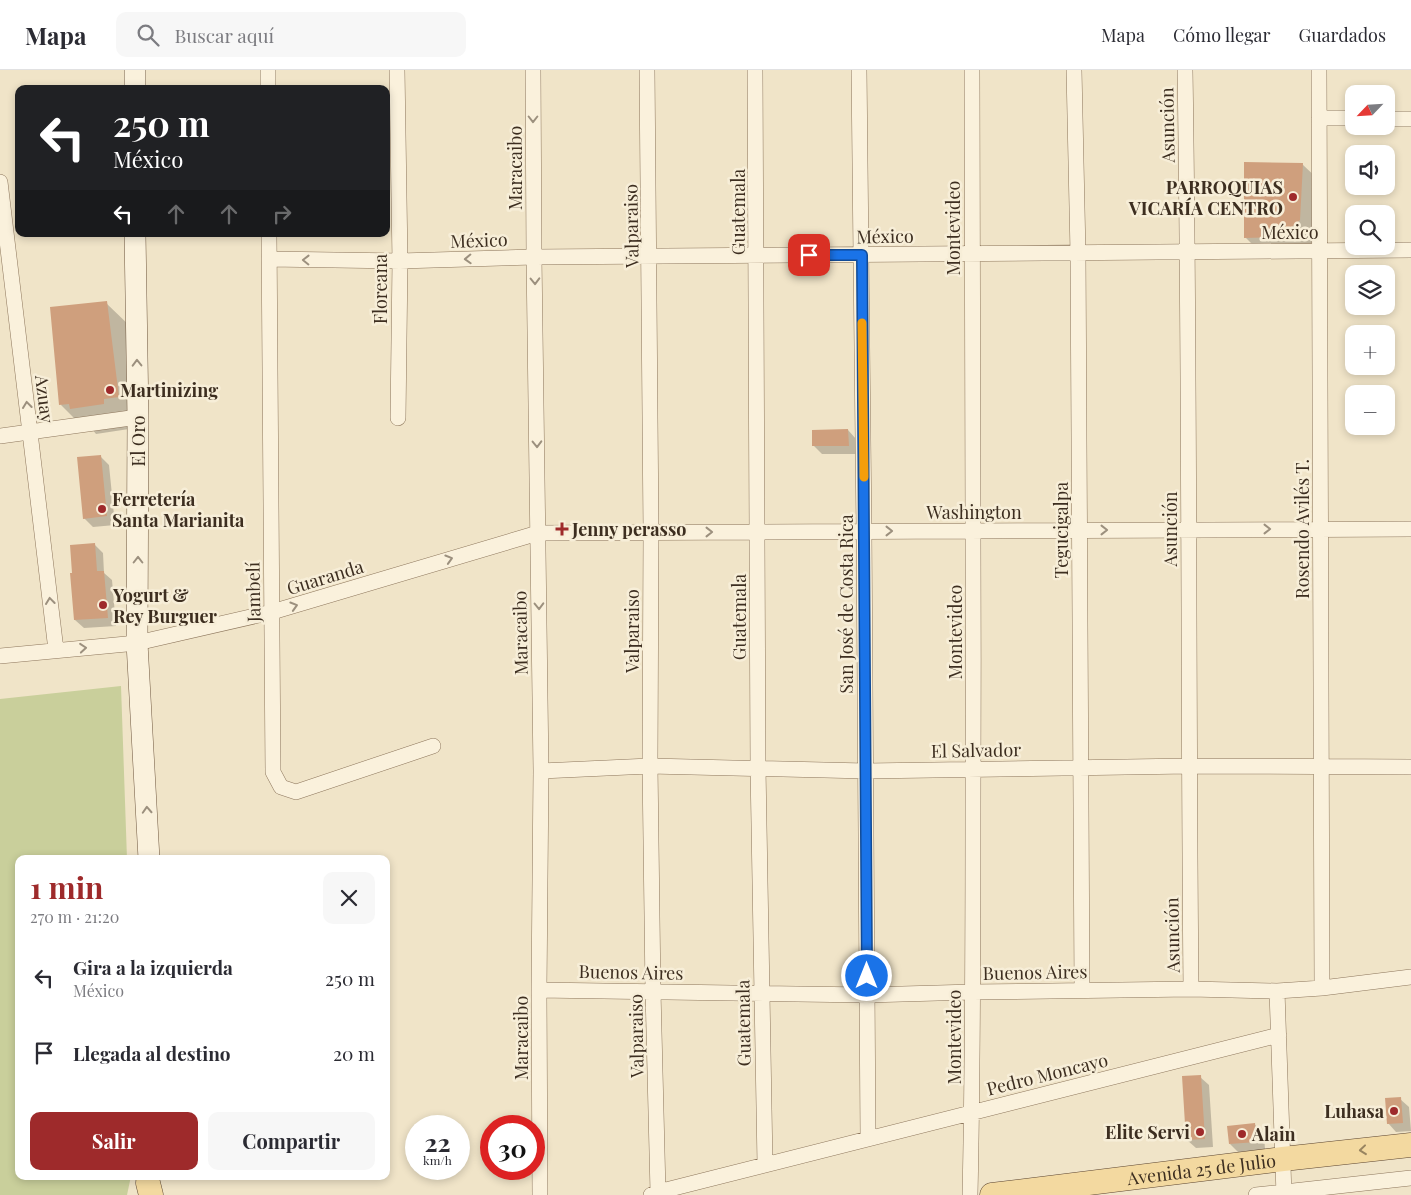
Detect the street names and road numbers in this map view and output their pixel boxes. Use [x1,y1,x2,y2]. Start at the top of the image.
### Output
street label: Asunción [1154,87,1180,164]
street label: Maracaibo [503,126,527,210]
street label: Guatemala [726,169,750,255]
street label: Montevideo [941,180,965,275]
street label: Valparaiso [618,184,644,269]
street label: México [1261,220,1319,244]
street label: México [856,223,914,248]
street label: México [450,227,508,253]
street label: Floreana [368,254,392,324]
street label: Azuay [30,373,60,424]
street label: El Oro [126,415,150,467]
street label: Rosendo Avilés T. [1290,459,1314,599]
street label: Tegucigalpa [1049,482,1073,578]
street label: Asunción [1158,491,1182,568]
street label: Washington [925,500,1022,524]
street label: San José de Costa Rica [834,514,858,694]
street label: Guaranda [284,554,366,600]
street label: Jambelí [240,562,266,623]
street label: Guatemala [727,574,751,660]
street label: Montevideo [943,584,967,679]
street label: Valparaiso [620,589,644,674]
street label: Maracaibo [507,590,533,675]
street label: El Salvador [931,737,1021,763]
street label: Asunción [1159,897,1185,974]
street label: Buenos Aires [578,959,684,985]
street label: Buenos Aires [982,959,1088,985]
street label: Guatemala [730,979,756,1067]
street label: Montevideo [942,989,966,1084]
street label: Valparaiso [623,994,649,1079]
street label: Maracaibo [509,996,533,1080]
street label: Pedro Moncayo [984,1047,1110,1101]
street label: Avenida 25 de Julio [1125,1148,1277,1190]

